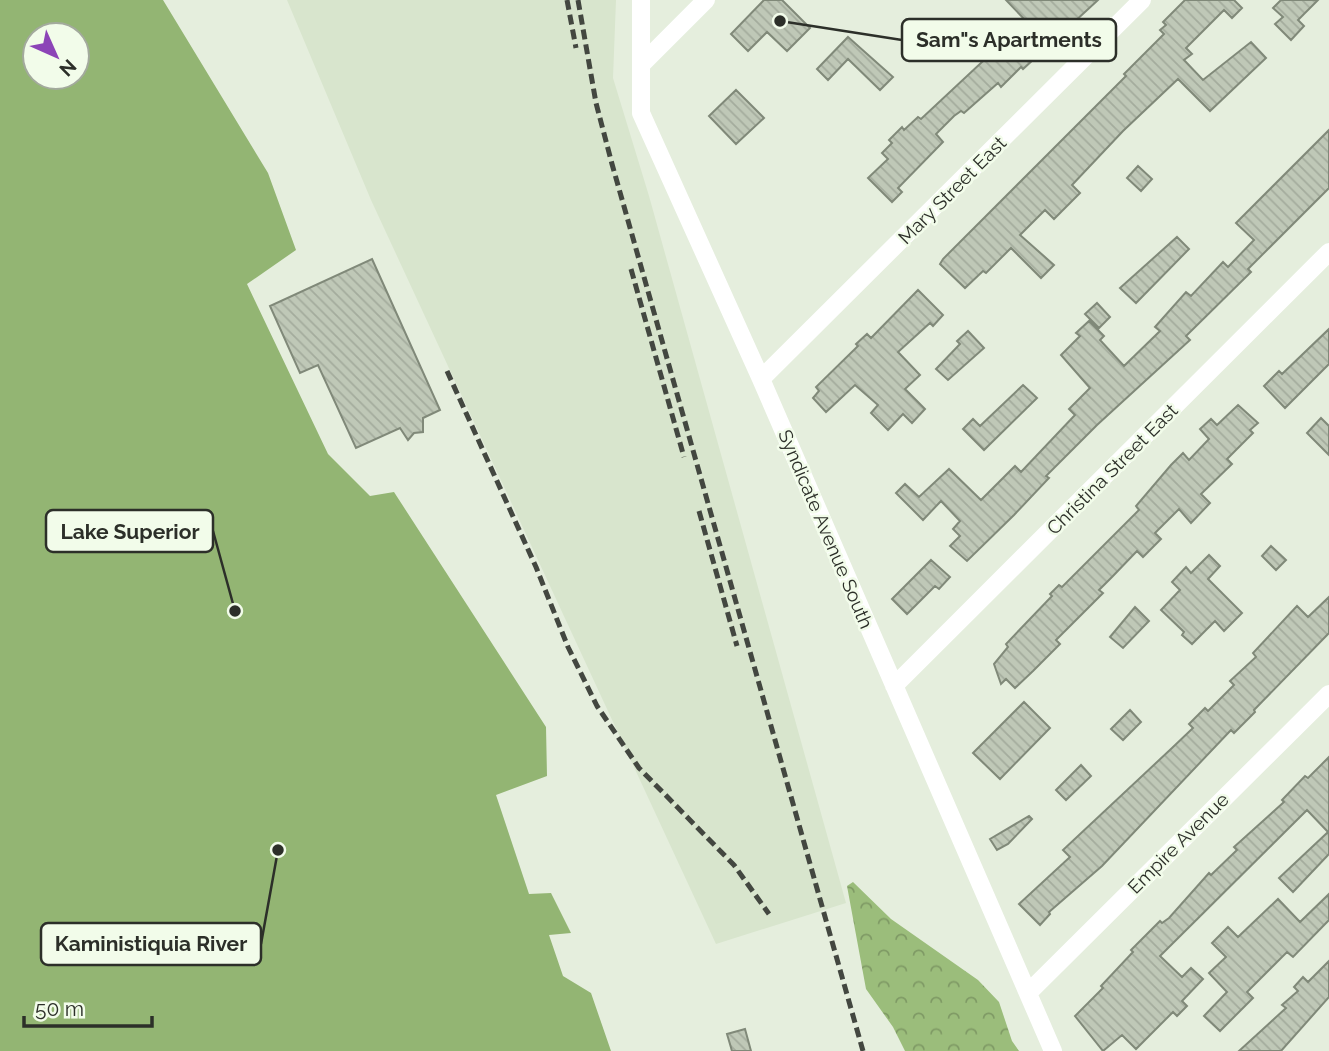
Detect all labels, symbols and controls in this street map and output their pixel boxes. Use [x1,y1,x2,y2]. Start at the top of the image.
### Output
callout: Sam"s Apartments [902,19,1116,61]
north arrow [21,21,91,91]
text: Sam"s Apartments [916,27,1102,52]
text: N [55,55,81,81]
street label: Mary Street East [894,131,1011,248]
street label: Christina Street East [1042,399,1182,539]
street label: Syndicate Avenue South [774,426,878,632]
callout: Lake Superior [46,510,213,552]
text: Lake Superior [60,519,200,544]
street label: Empire Avenue [1123,788,1233,898]
callout: Kaministiquia River [41,923,261,965]
text: Kaministiquia River [55,931,247,956]
scale bar [24,984,152,1028]
text: 50 m [35,996,84,1021]

